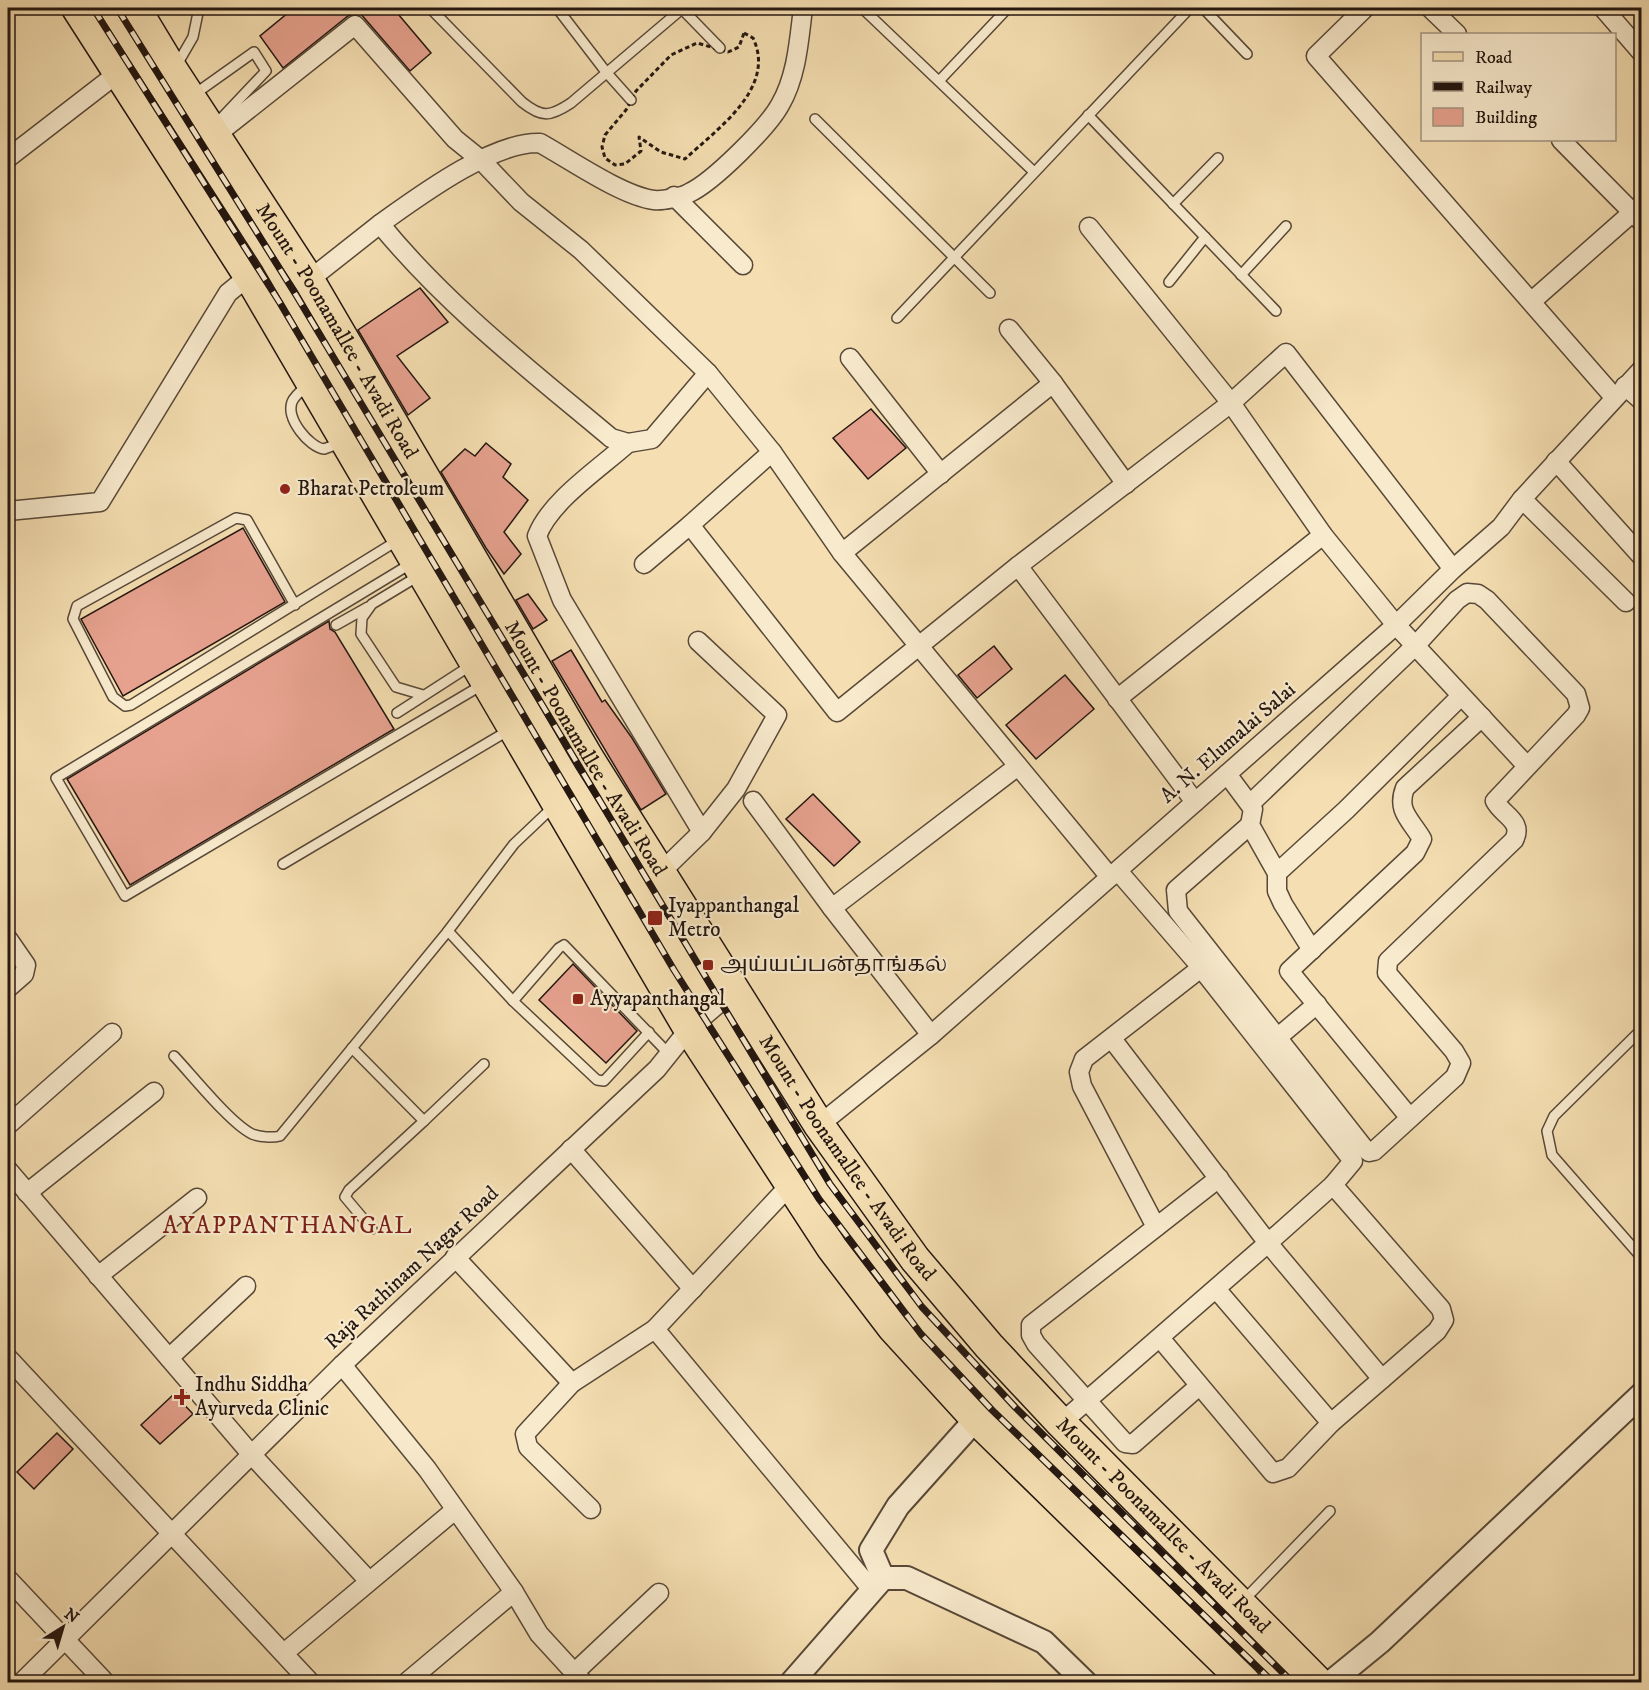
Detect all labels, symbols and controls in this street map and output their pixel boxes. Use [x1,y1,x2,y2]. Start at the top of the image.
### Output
legend [1421,33,1616,141]
text: Road [1475,47,1512,69]
text: Railway [1475,77,1533,99]
text: Building [1475,107,1537,129]
street label: Mount - Poonamallee - Avadi Road [250,198,424,464]
place label: Bharat Petroleum [297,476,444,502]
marker: Bharat Petroleum [278,482,292,496]
street label: Mount - Poonamallee - Avadi Road [498,616,673,882]
street label: A. N. Elumalai Salai [1155,677,1301,809]
place label: Iyappanthangal Metro [668,893,800,943]
marker: Iyappanthangal Metro [646,909,664,927]
place label: அய்யப்பன்தாங்கல் [720,952,947,978]
marker: அய்யப்பன்தாங்கல் [701,958,715,972]
place label: Ayyapanthangal [590,986,726,1012]
marker: Ayyapanthangal [571,992,585,1006]
street label: Mount - Poonamallee - Avadi Road [753,1030,941,1287]
street label: Raja Rathinam Nagar Road [320,1180,505,1355]
district label: AYAPPANTHANGAL [163,1211,413,1241]
place label: Indhu Siddha Ayurveda Clinic [195,1372,329,1422]
marker: Indhu Siddha Ayurveda Clinic [173,1388,191,1406]
street label: Mount - Poonamallee - Avadi Road [1050,1412,1276,1639]
north arrow [33,1597,93,1657]
text: N [60,1604,83,1628]

